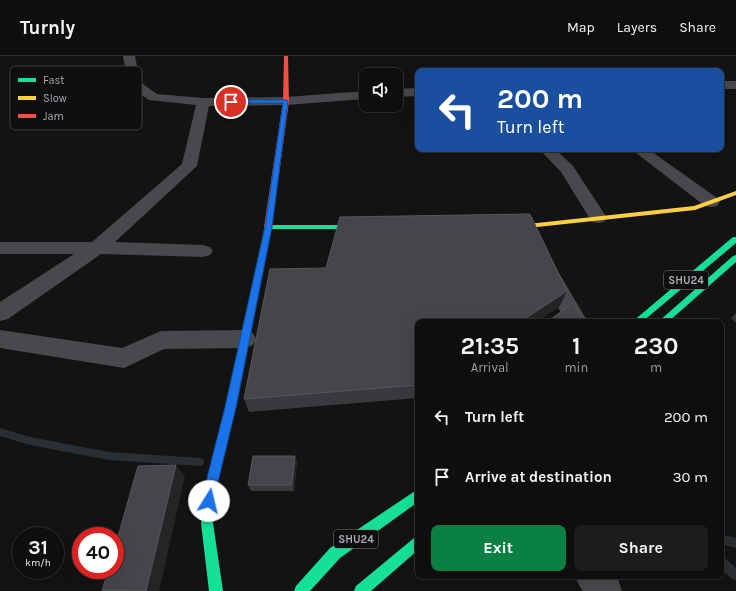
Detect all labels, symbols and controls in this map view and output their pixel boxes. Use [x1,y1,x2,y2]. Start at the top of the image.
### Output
text: Turnly [20,17,75,39]
text: Map [567,19,595,36]
text: Layers [617,19,657,36]
text: Share [679,19,716,36]
legend [10,66,142,130]
map controls [359,68,403,112]
button: sound [359,68,403,112]
text: Fast [43,74,64,87]
text: 200 m [497,82,583,115]
icon: left [431,84,483,136]
pin [214,85,248,119]
icon: arrive [220,91,242,113]
text: Slow [43,92,67,105]
text: Jam [43,110,64,123]
text: Turn left [497,116,565,138]
road number: SHU24 [664,271,708,289]
text: 21:35 [461,332,519,360]
text: 1 [572,332,581,360]
text: 230 [634,332,678,360]
text: Arrival [471,360,509,375]
text: min [564,360,588,375]
text: m [650,360,662,375]
icon: left [431,406,453,428]
text: Turn left [465,408,524,426]
text: 200 m [664,408,708,426]
icon: arrive [431,466,453,488]
text: Arrive at destination [465,468,612,486]
text: 30 m [673,468,708,486]
position arrow [188,480,230,522]
button: Exit [431,525,566,571]
button: Share [574,525,708,571]
speed limit sign: 40 [72,527,124,579]
road number: SHU24 [334,530,378,548]
text: 31 [28,536,48,559]
text: km/h [25,557,51,569]

